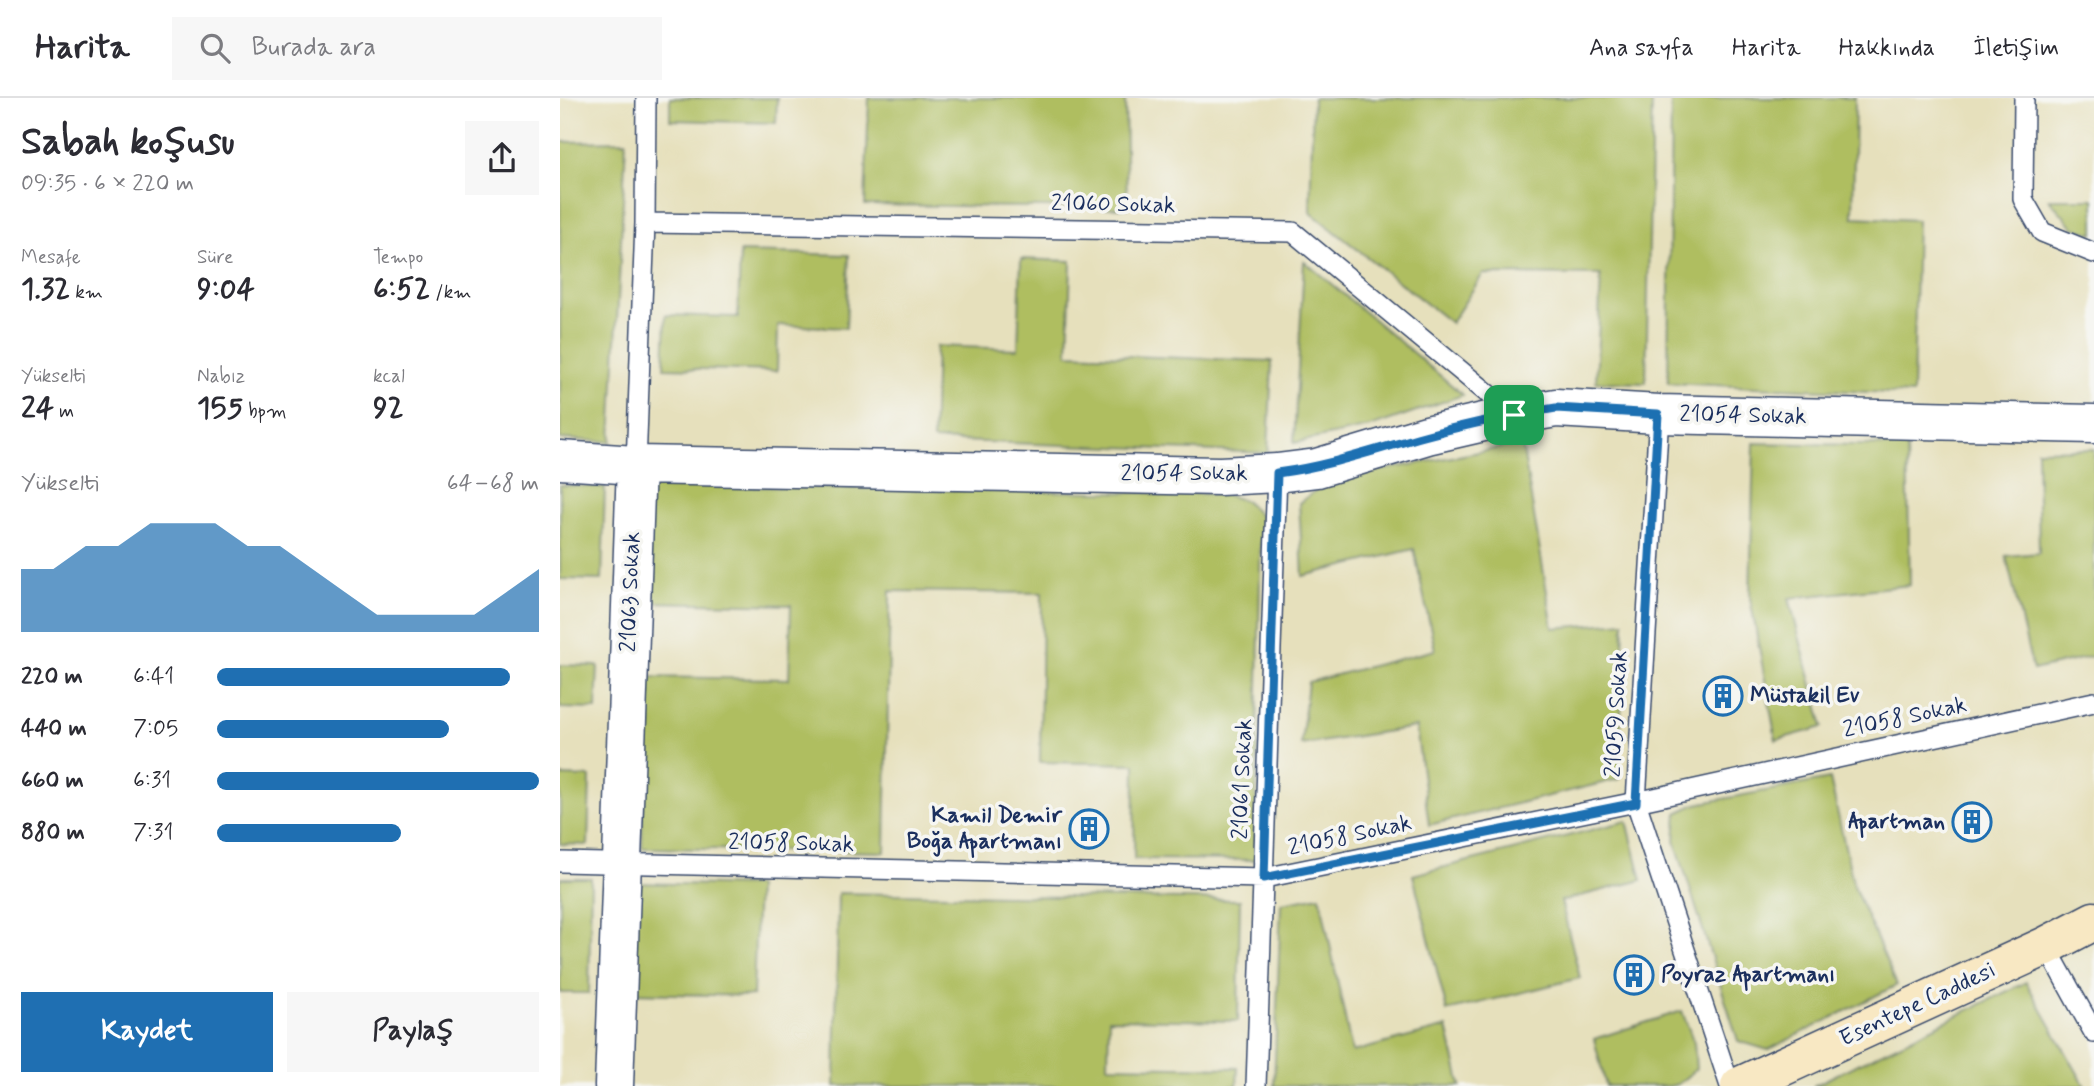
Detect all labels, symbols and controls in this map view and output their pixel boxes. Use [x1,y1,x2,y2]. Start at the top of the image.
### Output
search box [172,17,662,80]
text: Harita [35,26,130,70]
icon: search [196,29,234,67]
text: Burada ara [252,31,376,65]
text: Ana sayfa [1589,33,1694,64]
text: Harita [1732,33,1801,64]
text: Hakkında [1839,33,1935,64]
text: İletişim [1973,33,2059,64]
text: Sabah koşusu [21,118,235,167]
button: share [465,121,539,195]
text: 09:35 · 6 × 220 m [21,169,194,199]
street label: 21060 Sokak [1051,189,1175,221]
text: Mesafe [21,245,81,270]
text: Süre [197,245,233,270]
text: Tempo [373,245,423,270]
text: 1.32 [21,270,70,309]
text: 9:04 [197,270,255,309]
text: 6:52 [373,270,430,309]
text: km [70,280,103,305]
text: /km [430,280,471,305]
text: Yükselti [21,364,85,389]
text: Nabız [197,364,245,389]
text: kcal [373,364,405,389]
pin [1484,385,1544,445]
text: 24 [21,389,54,428]
text: 155 [197,389,243,428]
text: 92 [373,389,404,428]
icon: arrive [1495,396,1533,434]
text: m [54,399,74,424]
text: bpm [243,399,287,424]
street label: 21054 Sokak [1679,400,1807,432]
street label: 21054 Sokak [1120,459,1248,489]
text: Yükselti [21,469,99,499]
text: 64–68 m [447,469,539,499]
street label: 21063 Sokak [614,531,648,653]
street label: 21059 Sokak [1599,650,1635,778]
text: 220 m [21,662,83,692]
text: 6:41 [133,662,174,692]
building icon: Müstakil Ev [1702,675,1744,717]
place label: Müstakil Ev [1750,681,1860,711]
street label: 21058 Sokak [1840,690,1970,746]
text: 440 m [21,714,87,744]
text: 7:05 [133,714,178,744]
street label: 21061 Sokak [1226,718,1260,840]
text: 660 m [21,766,84,796]
text: 6:31 [133,766,171,796]
place label: Kamil Demir Boğa Apartmanı [907,801,1063,858]
building icon: Apartman [1951,801,1993,843]
place label: Apartman [1848,807,1945,838]
building icon: Kamil Demir Boğa Apartmanı [1068,808,1110,850]
street label: 21058 Sokak [1285,808,1415,864]
text: 880 m [21,818,85,848]
text: 7:31 [133,818,173,848]
street label: 21058 Sokak [728,828,854,860]
building icon: Poyraz Apartmanı [1613,954,1655,996]
street label: Esentepe Caddesi [1835,956,2001,1054]
place label: Poyraz Apartmanı [1661,960,1835,991]
button: Kaydet [21,992,273,1072]
button: Paylaş [287,992,539,1072]

